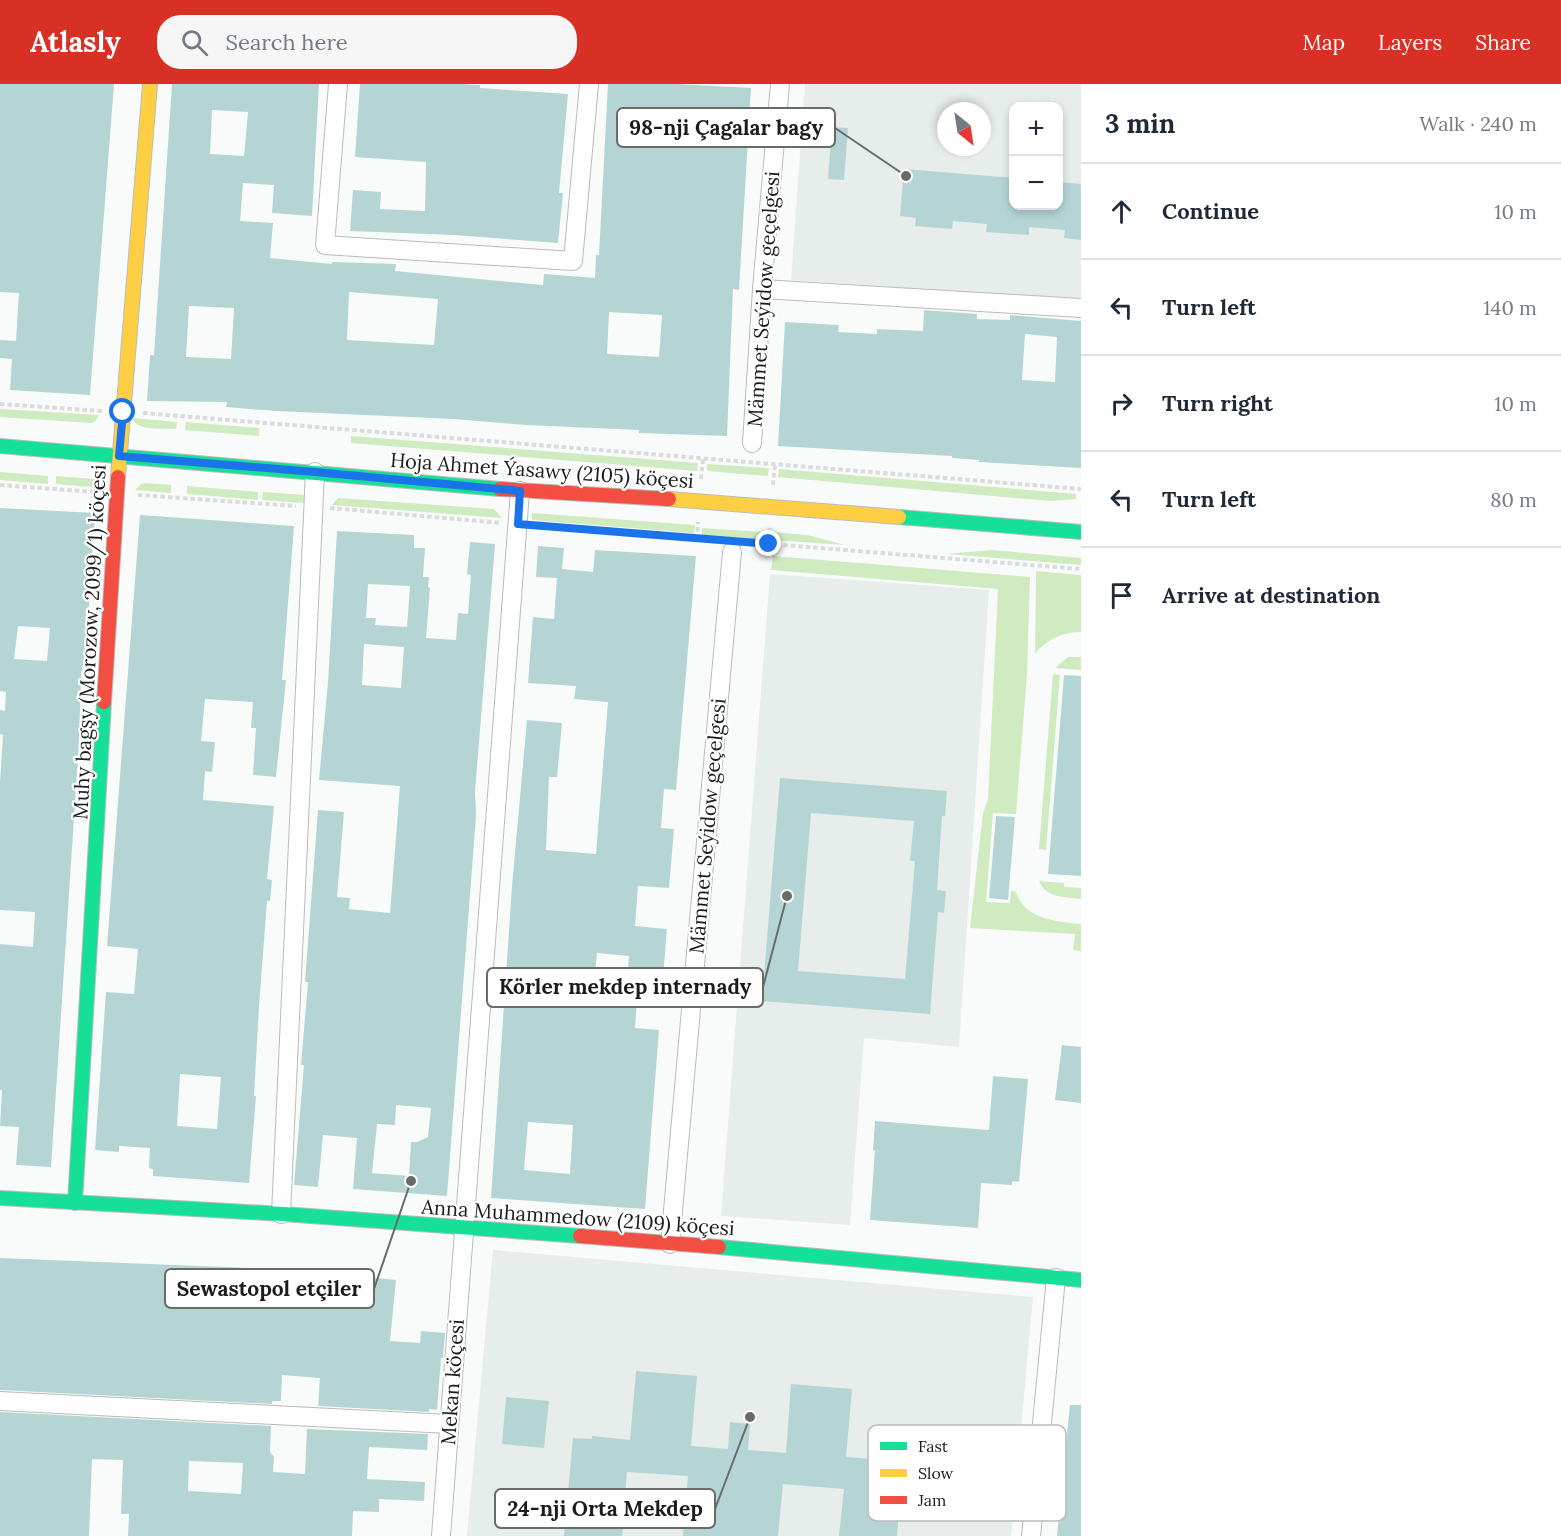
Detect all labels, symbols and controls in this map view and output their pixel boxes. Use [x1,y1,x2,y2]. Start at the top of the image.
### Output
search box [157,15,577,69]
text: Atlasly [30,24,121,60]
icon: search [178,26,211,59]
text: Search here [226,28,348,56]
text: Map [1302,29,1345,56]
text: Layers [1378,29,1442,56]
text: Share [1475,29,1531,56]
north arrow [937,102,991,156]
map controls [1009,102,1063,210]
button: + [1009,102,1063,156]
text: 3 min [1105,107,1175,140]
callout: 98-nji Çagalar bagy [617,108,835,147]
text: Walk · 240 m [1419,111,1537,136]
text: 98-nji Çagalar bagy [629,114,823,141]
button: − [1009,156,1063,210]
street label: Mämmet Seýidow geçelgesi [742,170,784,428]
icon: ahead [1105,195,1138,228]
text: Continue [1162,197,1259,225]
text: 10 m [1494,199,1537,224]
icon: left [1105,291,1138,324]
text: Turn left [1162,293,1256,321]
text: 140 m [1483,295,1537,320]
icon: right [1105,387,1138,420]
text: Turn right [1162,389,1273,417]
text: 10 m [1494,391,1537,416]
route start [109,398,135,424]
street label: Hoja Ahmet Ýasawy (2105) köçesi [389,447,695,494]
street label: Muhy bagşy (Morozow, 2099/1) köçesi [67,464,112,820]
icon: left [1105,483,1138,516]
text: Turn left [1162,485,1256,513]
text: 80 m [1490,487,1537,512]
route end [755,530,781,556]
icon: arrive [1105,579,1138,612]
text: Arrive at destination [1162,581,1380,609]
street label: Mämmet Seýidow geçelgesi [683,697,731,955]
callout: Körler mekdep internady [487,968,763,1007]
text: Körler mekdep internady [499,973,752,1000]
street label: Anna Muhammedow (2109) köçesi [419,1194,735,1241]
callout: Sewastopol etçiler [165,1269,374,1308]
text: Sewastopol etçiler [177,1275,361,1302]
street label: Mekan köçesi [435,1318,469,1446]
legend [868,1425,1066,1521]
text: Fast [918,1436,949,1456]
text: Slow [918,1463,954,1483]
callout: 24-nji Orta Mekdep [495,1489,715,1528]
text: Jam [917,1490,946,1510]
text: 24-nji Orta Mekdep [507,1495,703,1522]

